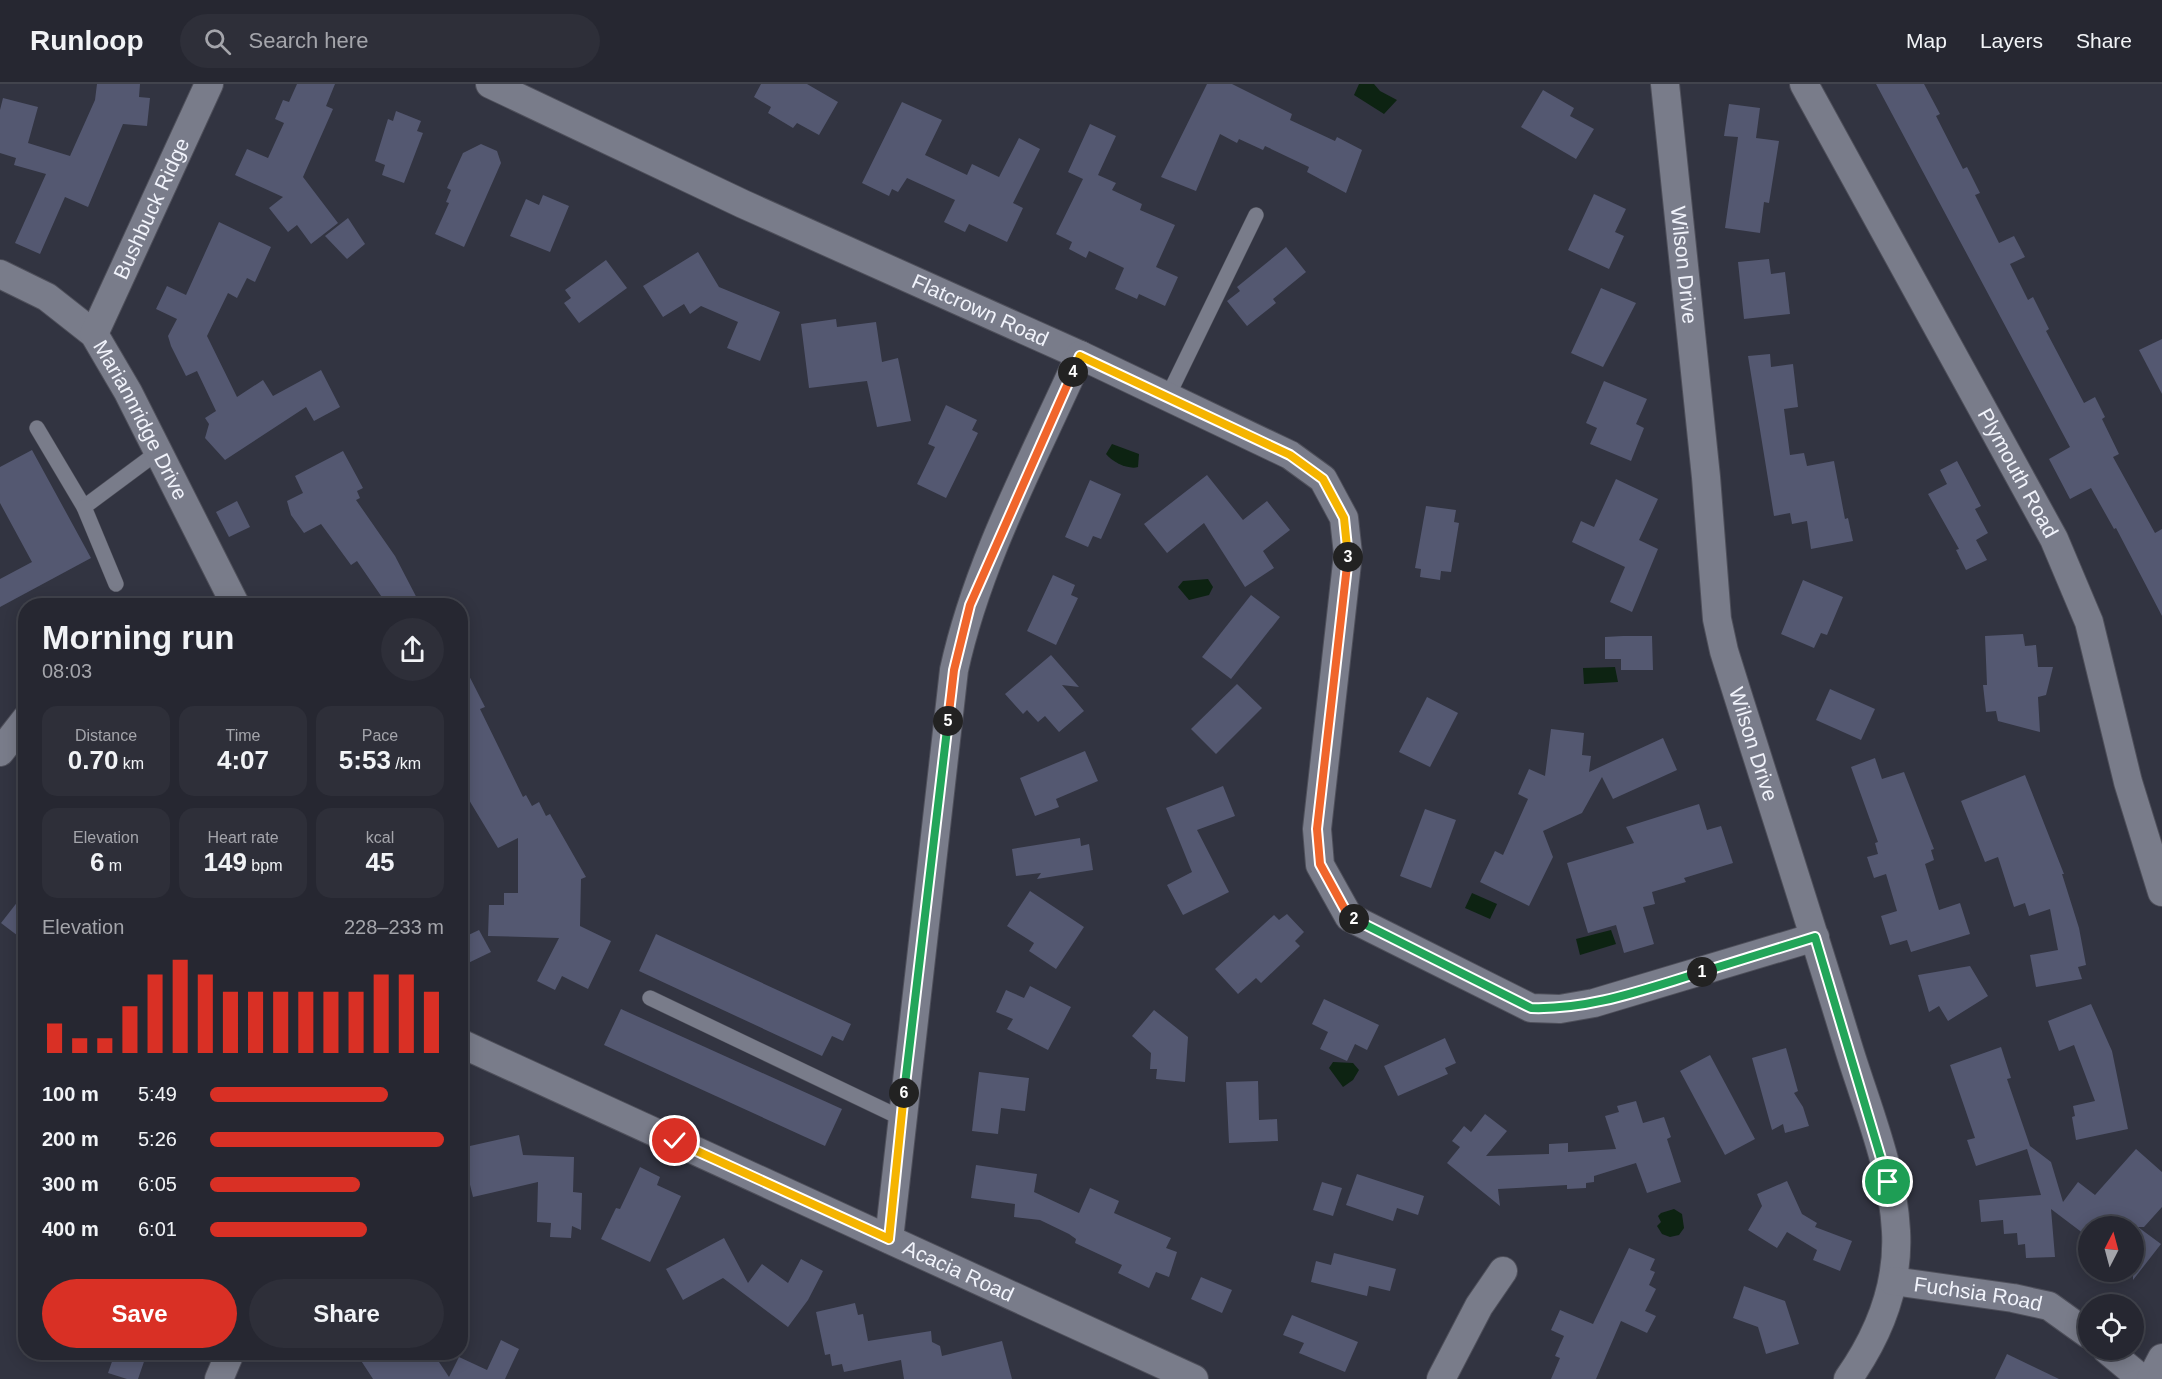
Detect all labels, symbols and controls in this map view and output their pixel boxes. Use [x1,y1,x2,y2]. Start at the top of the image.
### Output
search box [180,14,600,68]
text: Runloop [30,25,144,56]
icon: search [201,25,234,58]
text: Search here [249,28,368,53]
text: Map [1906,29,1947,52]
text: Layers [1980,29,2043,52]
text: Share [2076,29,2132,52]
street label: Bushbuck Ridge [109,134,194,283]
street label: Wilson Drive [1667,205,1702,325]
street label: Flatcrown Road [909,269,1052,350]
street label: Mariannridge Drive [89,336,193,504]
pin: 4 [1058,357,1088,387]
text: 4 [1069,363,1077,380]
street label: Plymouth Road [1974,404,2063,541]
pin: 3 [1333,542,1363,572]
text: 3 [1344,548,1352,565]
button: share [381,618,444,681]
text: Morning run [42,619,234,656]
text: 08:03 [42,660,92,682]
street label: Wilson Drive [1725,684,1783,804]
pin: 5 [933,706,963,736]
text: 5 [944,712,952,729]
text: Distance [75,727,137,744]
text: Time [226,727,260,744]
text: Pace [362,727,398,744]
text: 0.70 [68,745,118,775]
text: 4:07 [217,745,269,775]
text: 5:53 [339,745,391,775]
text: km [118,755,144,772]
text: /km [391,755,421,772]
text: Elevation [73,829,139,846]
text: Heart rate [207,829,279,846]
text: kcal [366,829,394,846]
text: 6 [90,847,104,877]
text: 149 [204,847,247,877]
text: 45 [366,847,394,877]
text: m [104,857,122,874]
text: bpm [247,857,282,874]
pin: 2 [1339,904,1369,934]
text: 2 [1350,910,1358,927]
text: Elevation [42,916,124,938]
text: 228–233 m [344,916,444,938]
pin: 1 [1687,957,1717,987]
text: 1 [1698,963,1706,980]
pin: 6 [889,1078,919,1108]
text: 100 m [42,1083,99,1105]
text: 5:49 [138,1083,177,1105]
text: 6 [900,1084,908,1101]
pin [649,1115,700,1166]
icon: check [658,1124,691,1157]
text: 200 m [42,1128,99,1150]
text: 5:26 [138,1128,177,1150]
pin [1862,1156,1913,1207]
icon: arrive [1871,1165,1904,1198]
text: 300 m [42,1173,99,1195]
text: 6:05 [138,1173,177,1195]
north arrow [2078,1216,2144,1282]
map controls [2078,1216,2144,1360]
text: 400 m [42,1218,99,1240]
text: 6:01 [138,1218,177,1240]
street label: Acacia Road [900,1235,1017,1306]
street label: Fuchsia Road [1912,1272,2045,1315]
button: Save [42,1279,237,1348]
button: Share [249,1279,444,1348]
button: locate [2078,1294,2144,1360]

